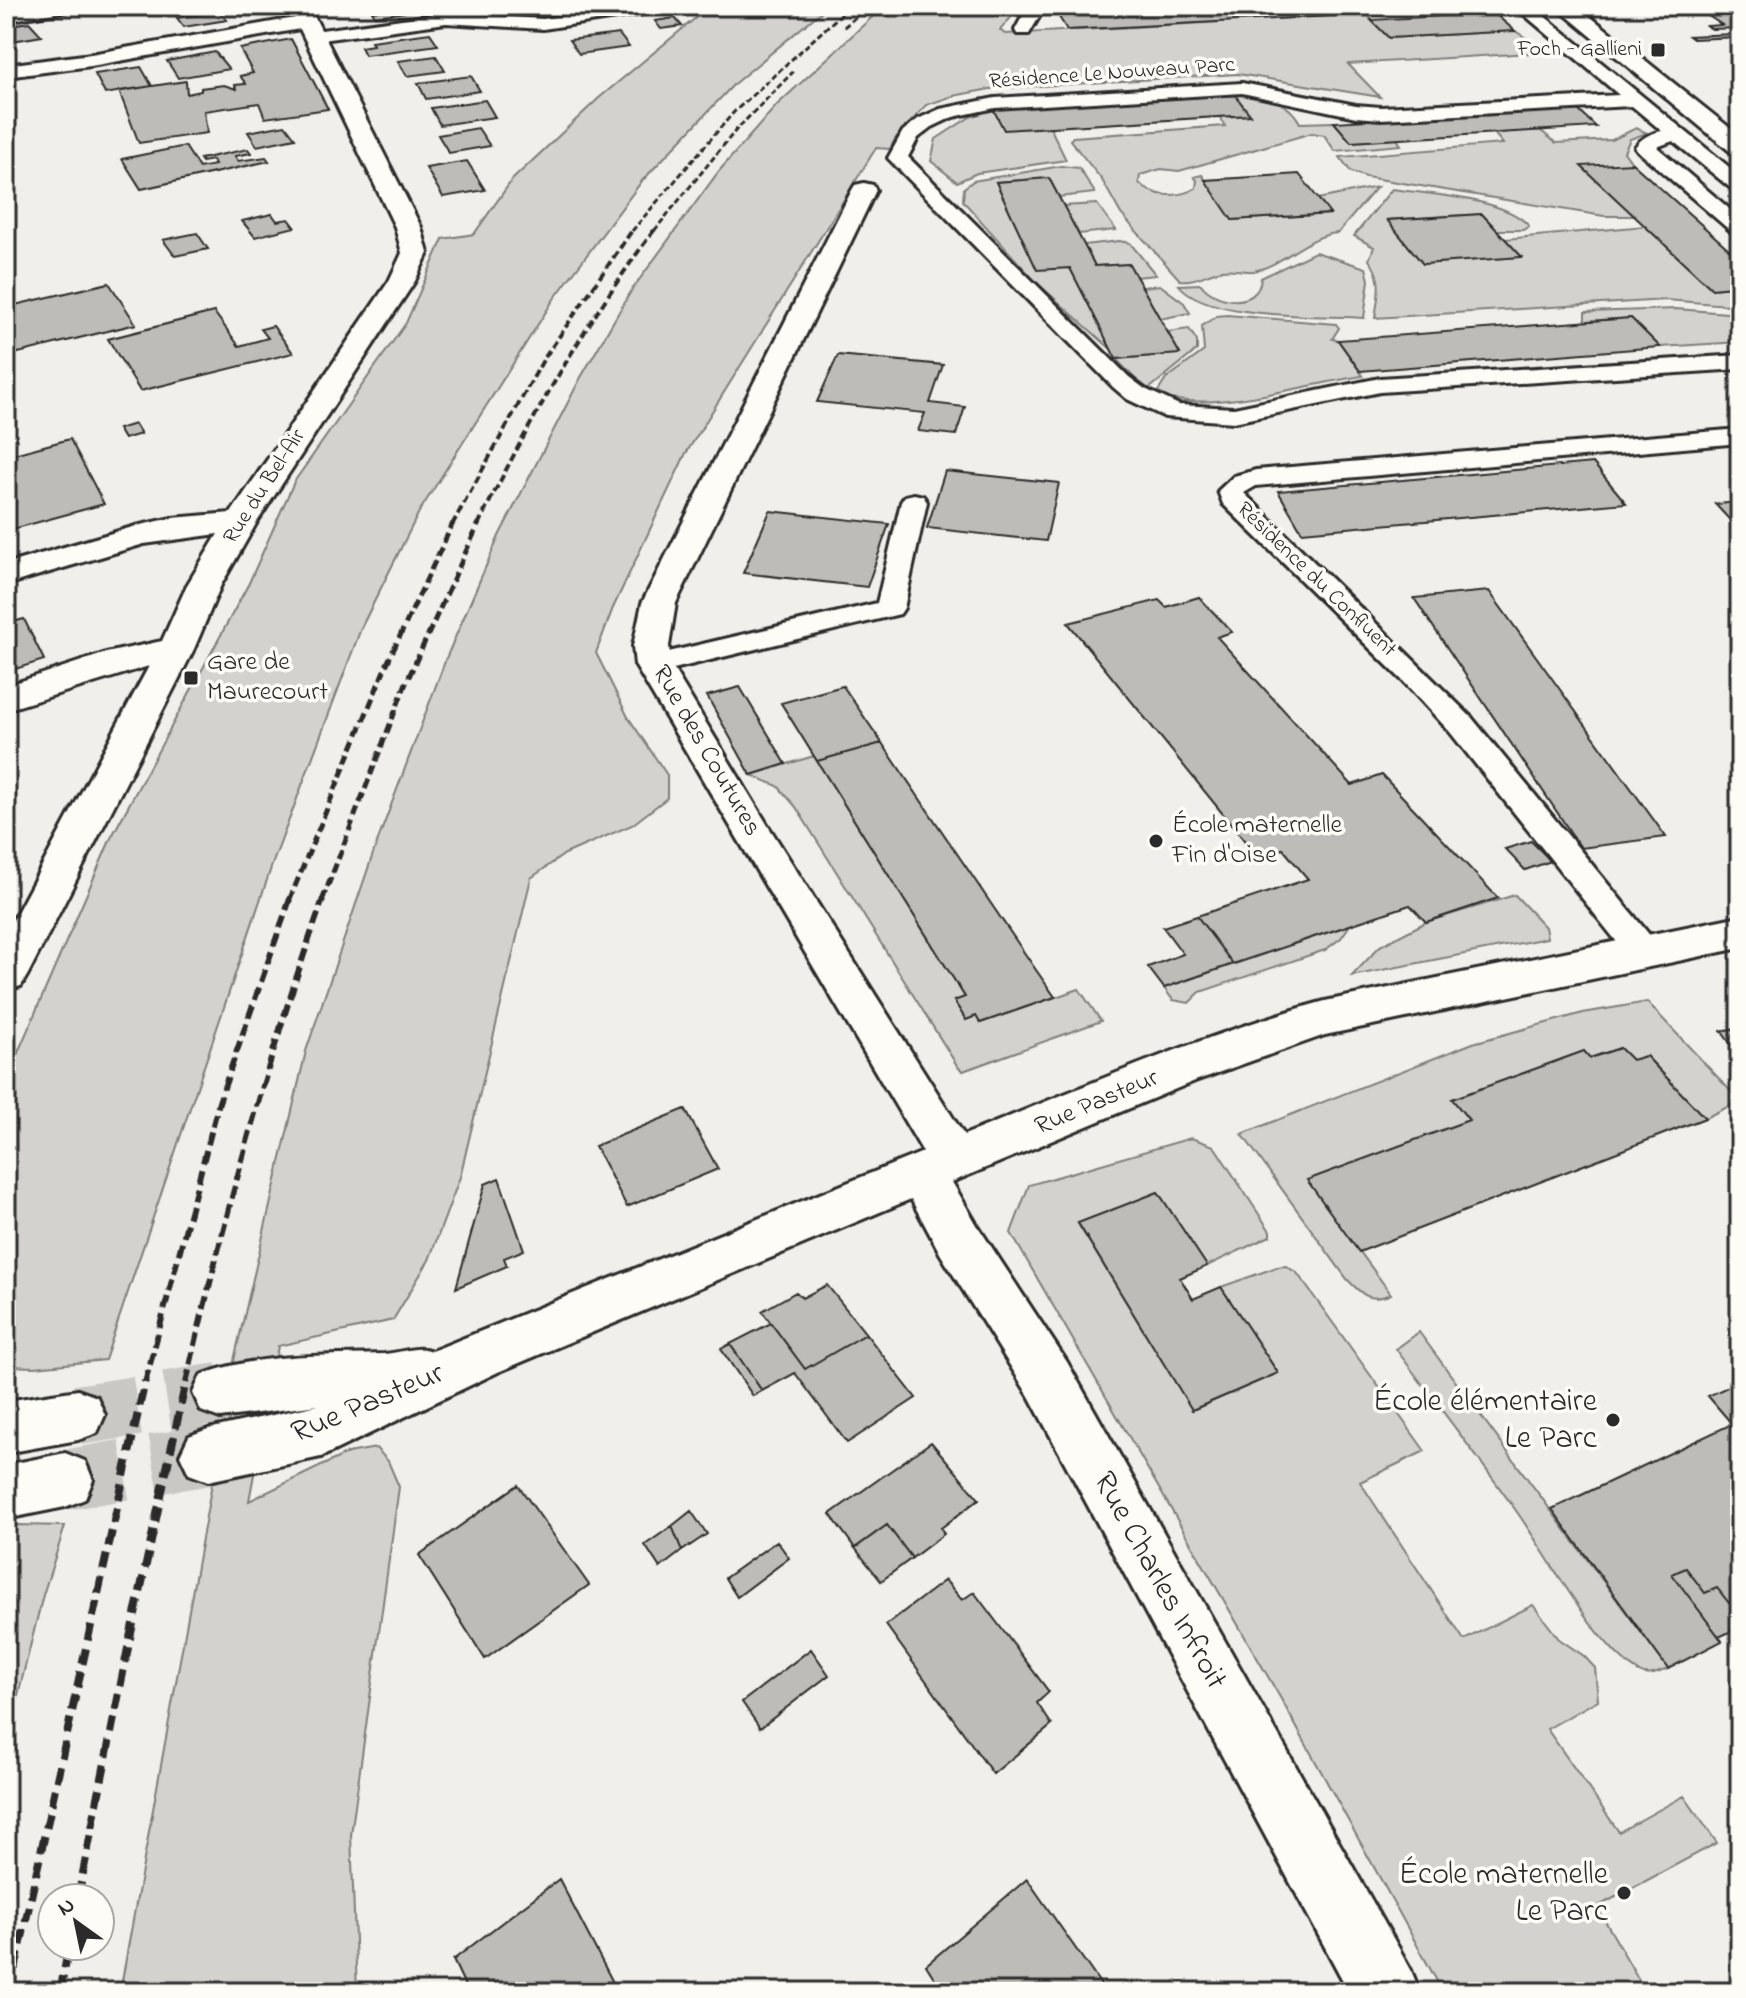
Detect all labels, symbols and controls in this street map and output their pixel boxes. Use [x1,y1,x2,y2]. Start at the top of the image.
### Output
place label: Foch - Gallieni [1516,34,1642,66]
marker: Foch - Gallieni [1649,41,1667,59]
street label: Résidence Le Nouveau Parc [988,49,1236,99]
street label: Rue du Bel-Air [216,423,314,551]
street label: Résidence du Confluent [1229,495,1404,665]
place label: Gare de Maurecourt [207,644,328,712]
street label: Rue des Coutures [641,658,771,844]
marker: Gare de Maurecourt [182,669,200,687]
place label: École maternelle Fin d'Oise [1171,807,1342,875]
marker: École maternelle Fin d'Oise [1147,832,1165,850]
street label: Rue Pasteur [1029,1059,1166,1146]
street label: Rue Pasteur [284,1351,452,1457]
place label: École élémentaire Le Parc [1373,1379,1598,1463]
marker: École élémentaire Le Parc [1604,1411,1622,1429]
street label: Rue Charles Infroit [1080,1464,1238,1699]
place label: École maternelle Le Parc [1399,1852,1609,1936]
north arrow [36,1882,116,1962]
marker: École maternelle Le Parc [1615,1884,1633,1902]
text: N [52,1890,82,1925]

